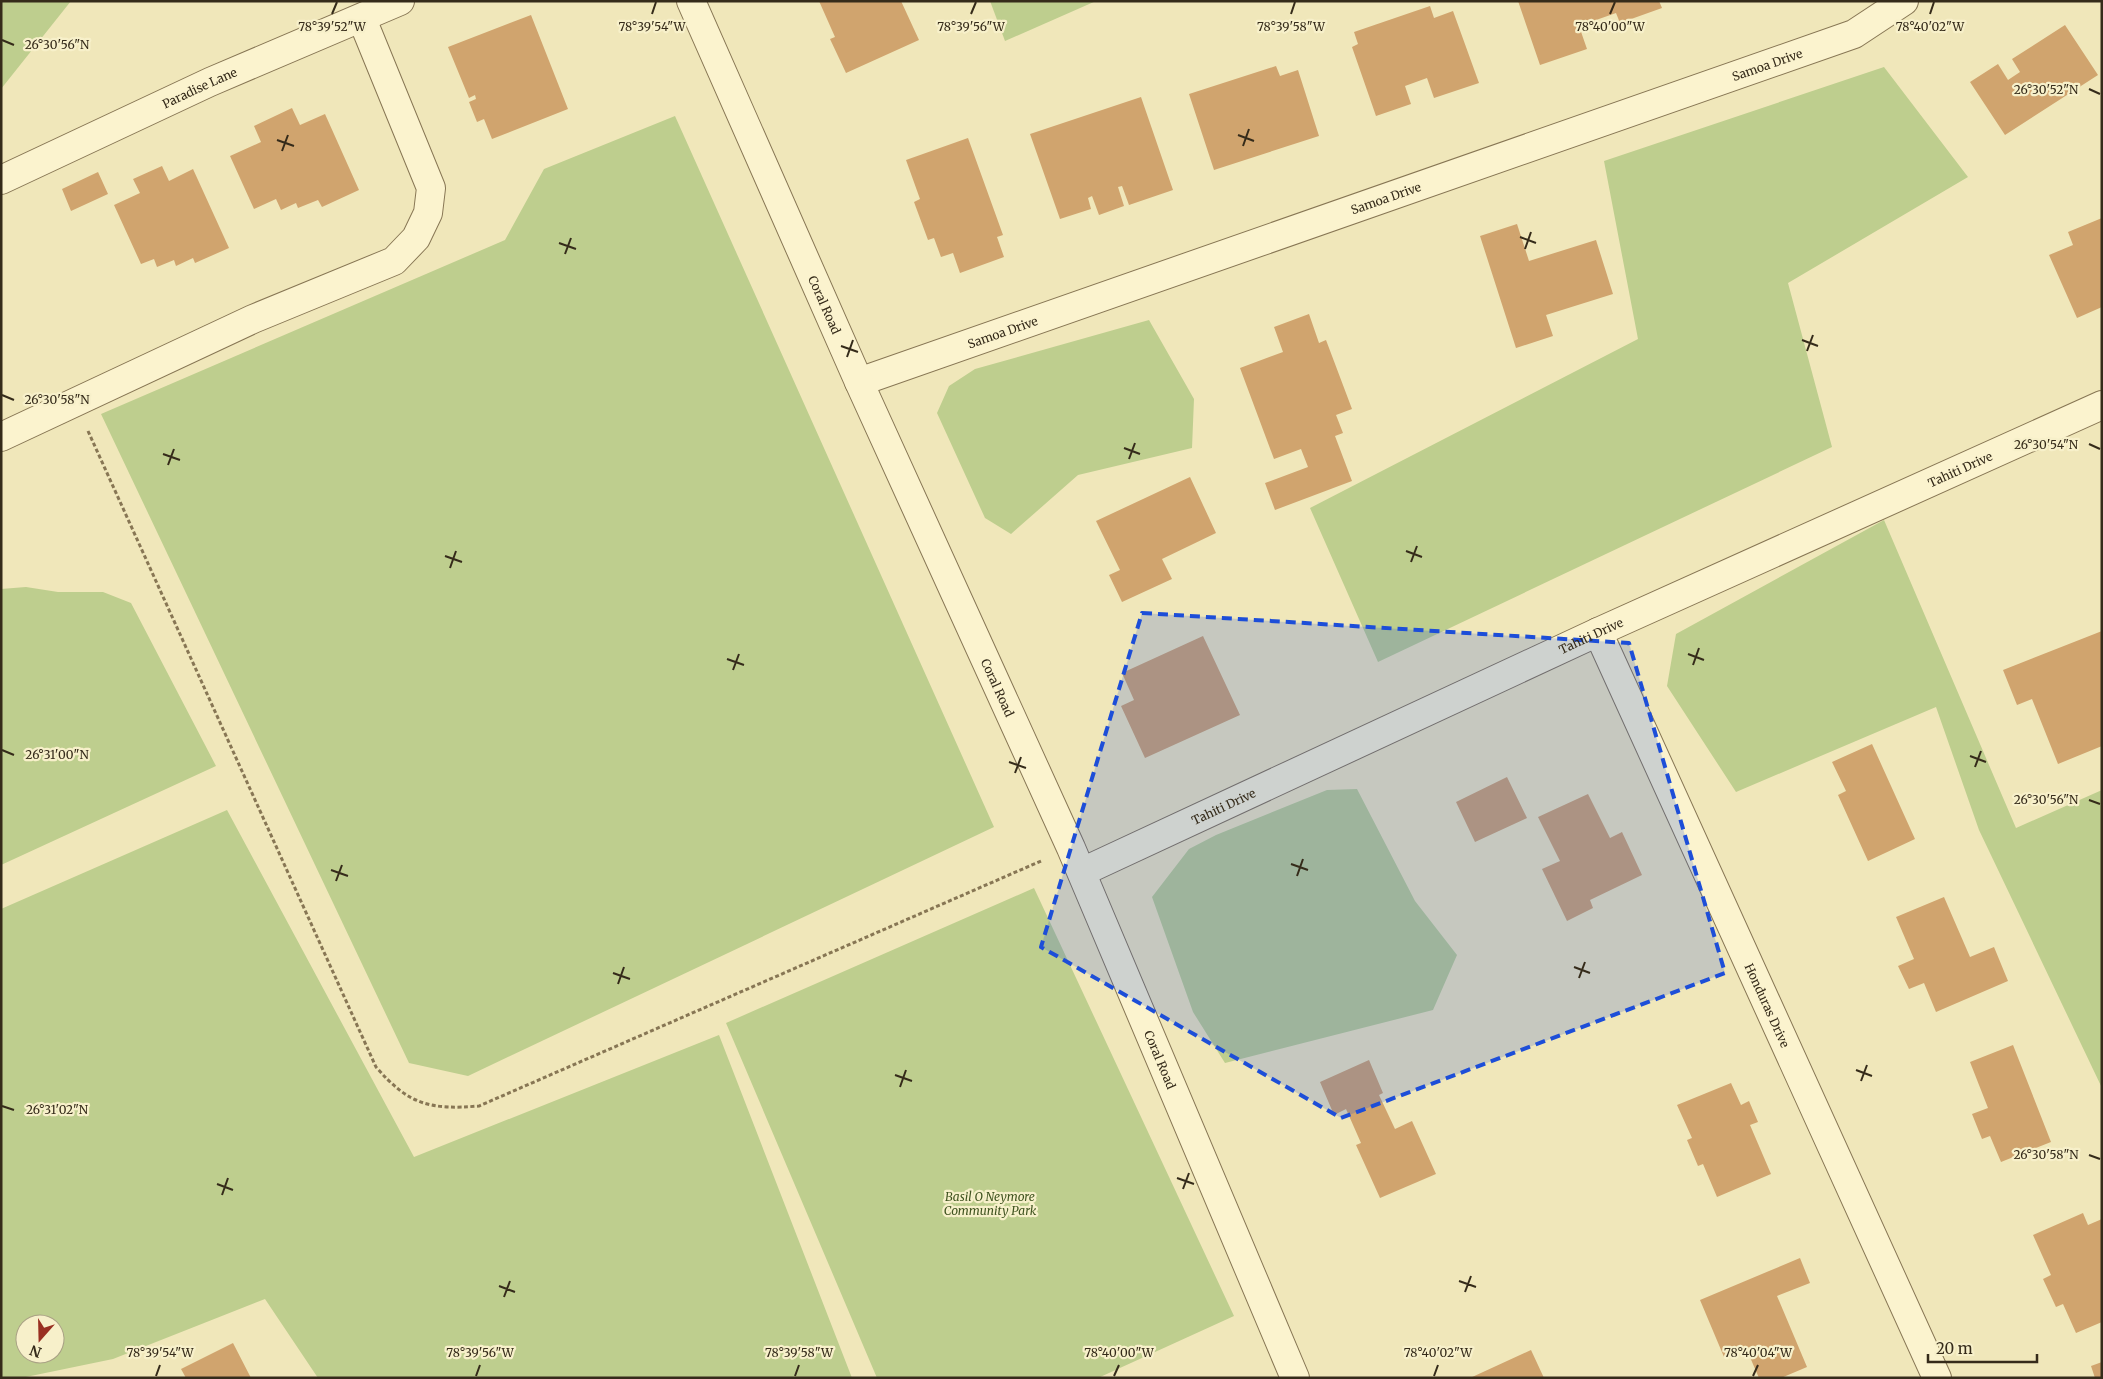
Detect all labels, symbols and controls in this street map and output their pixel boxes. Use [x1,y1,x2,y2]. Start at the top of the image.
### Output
text: 78°39'52"W [298,19,367,34]
text: 78°39'54"W [619,19,687,34]
text: 78°39'56"W [937,19,1006,34]
text: 78°39'58"W [1257,19,1326,34]
text: 78°40'00"W [1575,19,1646,34]
text: 78°40'02"W [1896,19,1965,34]
text: 26°30'56"N [25,37,90,52]
street label: Samoa Drive [1730,45,1804,84]
street label: Paradise Lane [160,64,239,111]
text: 26°30'52"N [2014,82,2079,97]
street label: Samoa Drive [1349,179,1423,217]
street label: Coral Road [806,273,844,336]
street label: Samoa Drive [965,313,1040,351]
text: 26°30'58"N [25,392,90,407]
text: 26°30'54"N [2014,437,2079,452]
street label: Tahiti Drive [1925,448,1994,490]
street label: Tahiti Drive [1556,614,1625,657]
street label: Coral Road [978,656,1018,719]
text: 26°31'00"N [25,747,89,762]
street label: Tahiti Drive [1189,785,1258,828]
text: 26°30'56"N [2014,792,2079,807]
street label: Honduras Drive [1742,961,1793,1050]
street label: Coral Road [1141,1028,1179,1091]
text: 26°31'02"N [26,1102,89,1117]
text: 26°30'58"N [2014,1147,2079,1162]
park label: Basil O Neymore Community Park [944,1189,1037,1218]
north arrow [15,1314,65,1364]
scale bar [1928,1332,2037,1364]
text: 20 m [1936,1339,1973,1358]
text: N [27,1341,44,1362]
text: 78°39'54"W [127,1345,195,1360]
text: 78°39'56"W [446,1345,515,1360]
text: 78°39'58"W [765,1345,834,1360]
text: 78°40'00"W [1084,1345,1155,1360]
text: 78°40'02"W [1404,1345,1473,1360]
text: 78°40'04"W [1724,1345,1793,1360]

